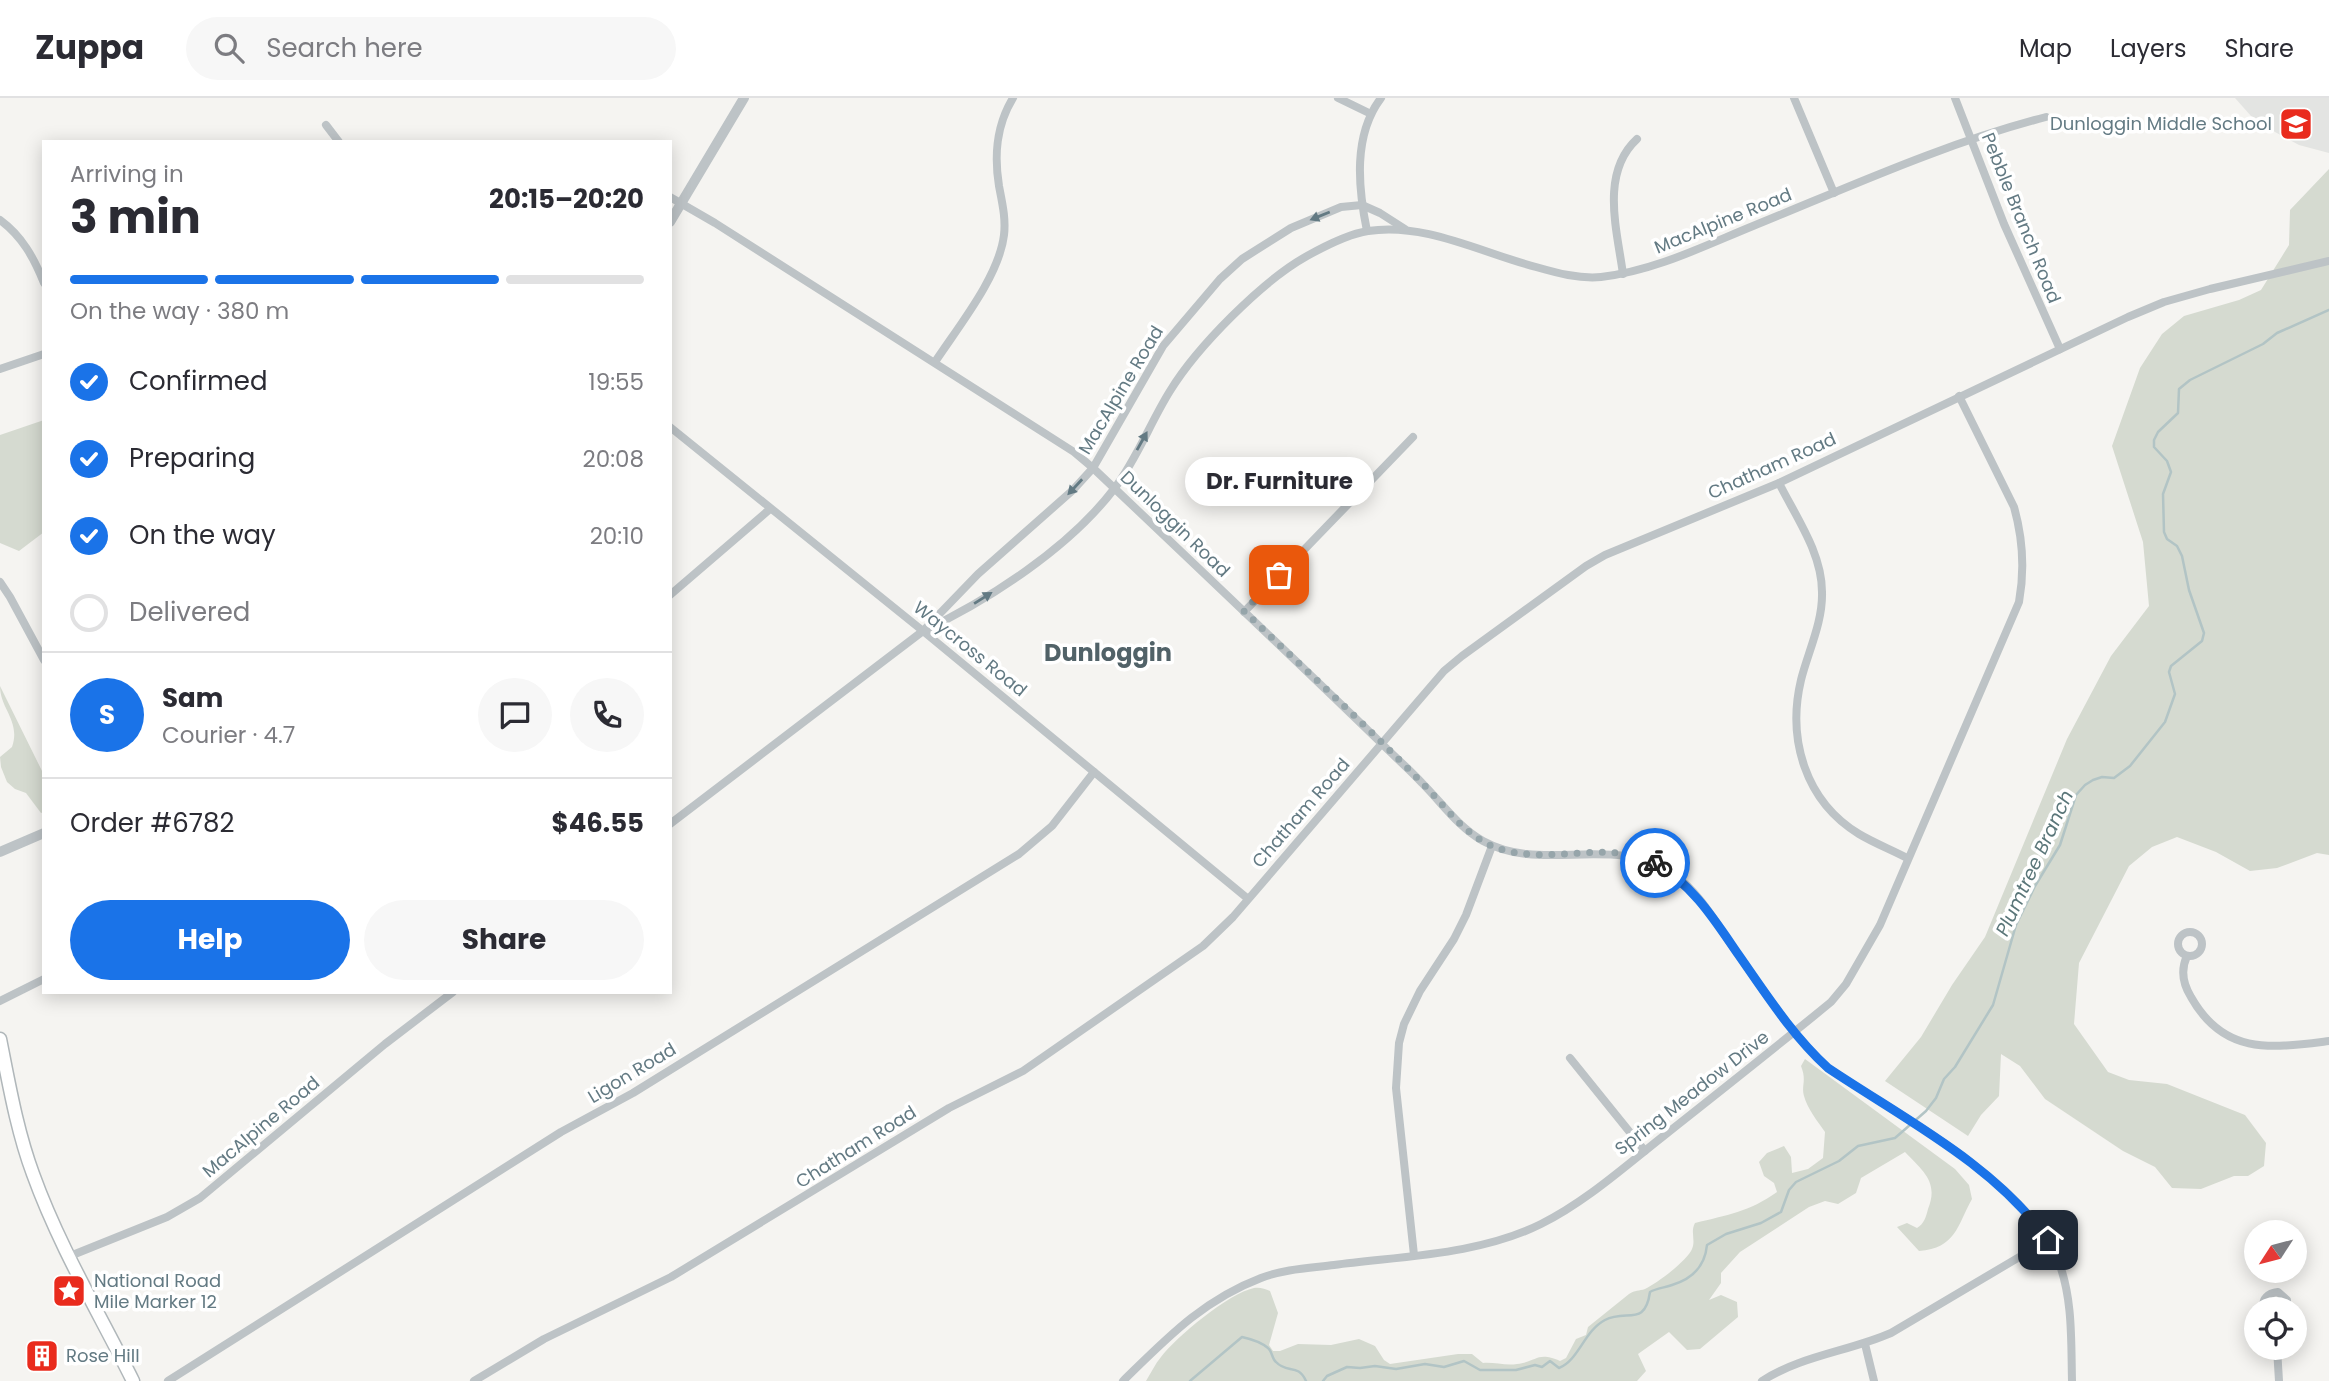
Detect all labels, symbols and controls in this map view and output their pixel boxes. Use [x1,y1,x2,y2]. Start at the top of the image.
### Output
search box [186,17,676,80]
text: Zuppa [35,24,144,71]
icon: search [210,29,248,67]
text: Search here [266,30,423,66]
text: Map [2019,32,2072,65]
text: Layers [2110,32,2186,65]
text: Share [2224,32,2294,65]
school or university icon: Dunloggin Middle School [2277,105,2315,143]
place label: Dunloggin Middle School [2050,111,2272,136]
street label: Pebble Branch Road [1976,129,2067,307]
text: Arriving in [70,158,184,190]
text: 20:15–20:20 [489,181,644,217]
street label: MacAlpine Road [1650,182,1795,259]
text: 3 min [70,185,201,249]
one-way arrow [1309,210,1330,221]
text: On the way · 380 m [70,295,289,327]
street label: MacAlpine Road [1072,321,1169,459]
icon: check [70,363,108,401]
text: Confirmed [129,363,267,399]
text: 19:55 [588,366,644,398]
street label: Chatham Road [1704,426,1840,505]
one-way arrow [1136,431,1148,451]
icon: check [70,440,108,478]
text: Preparing [129,440,255,476]
text: 20:08 [582,443,644,475]
callout: Dr. Furniture [1184,456,1374,505]
street label: Dunloggin Road [1115,465,1236,583]
text: Dr. Furniture [1206,465,1353,497]
one-way arrow [1067,478,1083,495]
icon: check [70,517,108,555]
text: On the way [129,517,276,553]
text: 20:10 [590,520,644,552]
pin [1249,545,1309,605]
icon: bag [1260,556,1298,594]
one-way arrow [973,592,992,605]
text: Delivered [129,594,250,630]
street label: Waycross Road [908,595,1032,702]
district label: Dunloggin [1044,636,1172,669]
button: chat [478,678,552,752]
button: phone [570,678,644,752]
text: Sam [162,680,223,716]
text: S [99,697,115,733]
text: Courier · 4.7 [162,719,295,751]
street label: Chatham Road [1246,752,1355,873]
water label: Plumtree Branch [1989,786,2080,941]
text: Order #6782 [70,805,234,841]
text: $46.55 [552,805,644,841]
courier [1620,828,1690,898]
icon: bike [1636,844,1674,882]
button: Help [70,900,350,980]
button: Share [364,900,644,980]
street label: Spring Meadow Drive [1609,1024,1774,1161]
street label: Ligon Road [583,1036,681,1109]
street label: MacAlpine Road [197,1070,325,1183]
street label: Chatham Road [791,1099,921,1194]
pin [2018,1210,2078,1270]
north arrow [2244,1220,2306,1283]
map controls [2244,1220,2307,1360]
icon: home [2029,1221,2067,1259]
place label: National Road Mile Marker 12 [94,1268,221,1314]
place icon: National Road Mile Marker 12 [50,1272,88,1310]
button: locate [2244,1297,2307,1360]
building icon: Rose Hill [23,1337,61,1375]
place label: Rose Hill [66,1343,140,1368]

